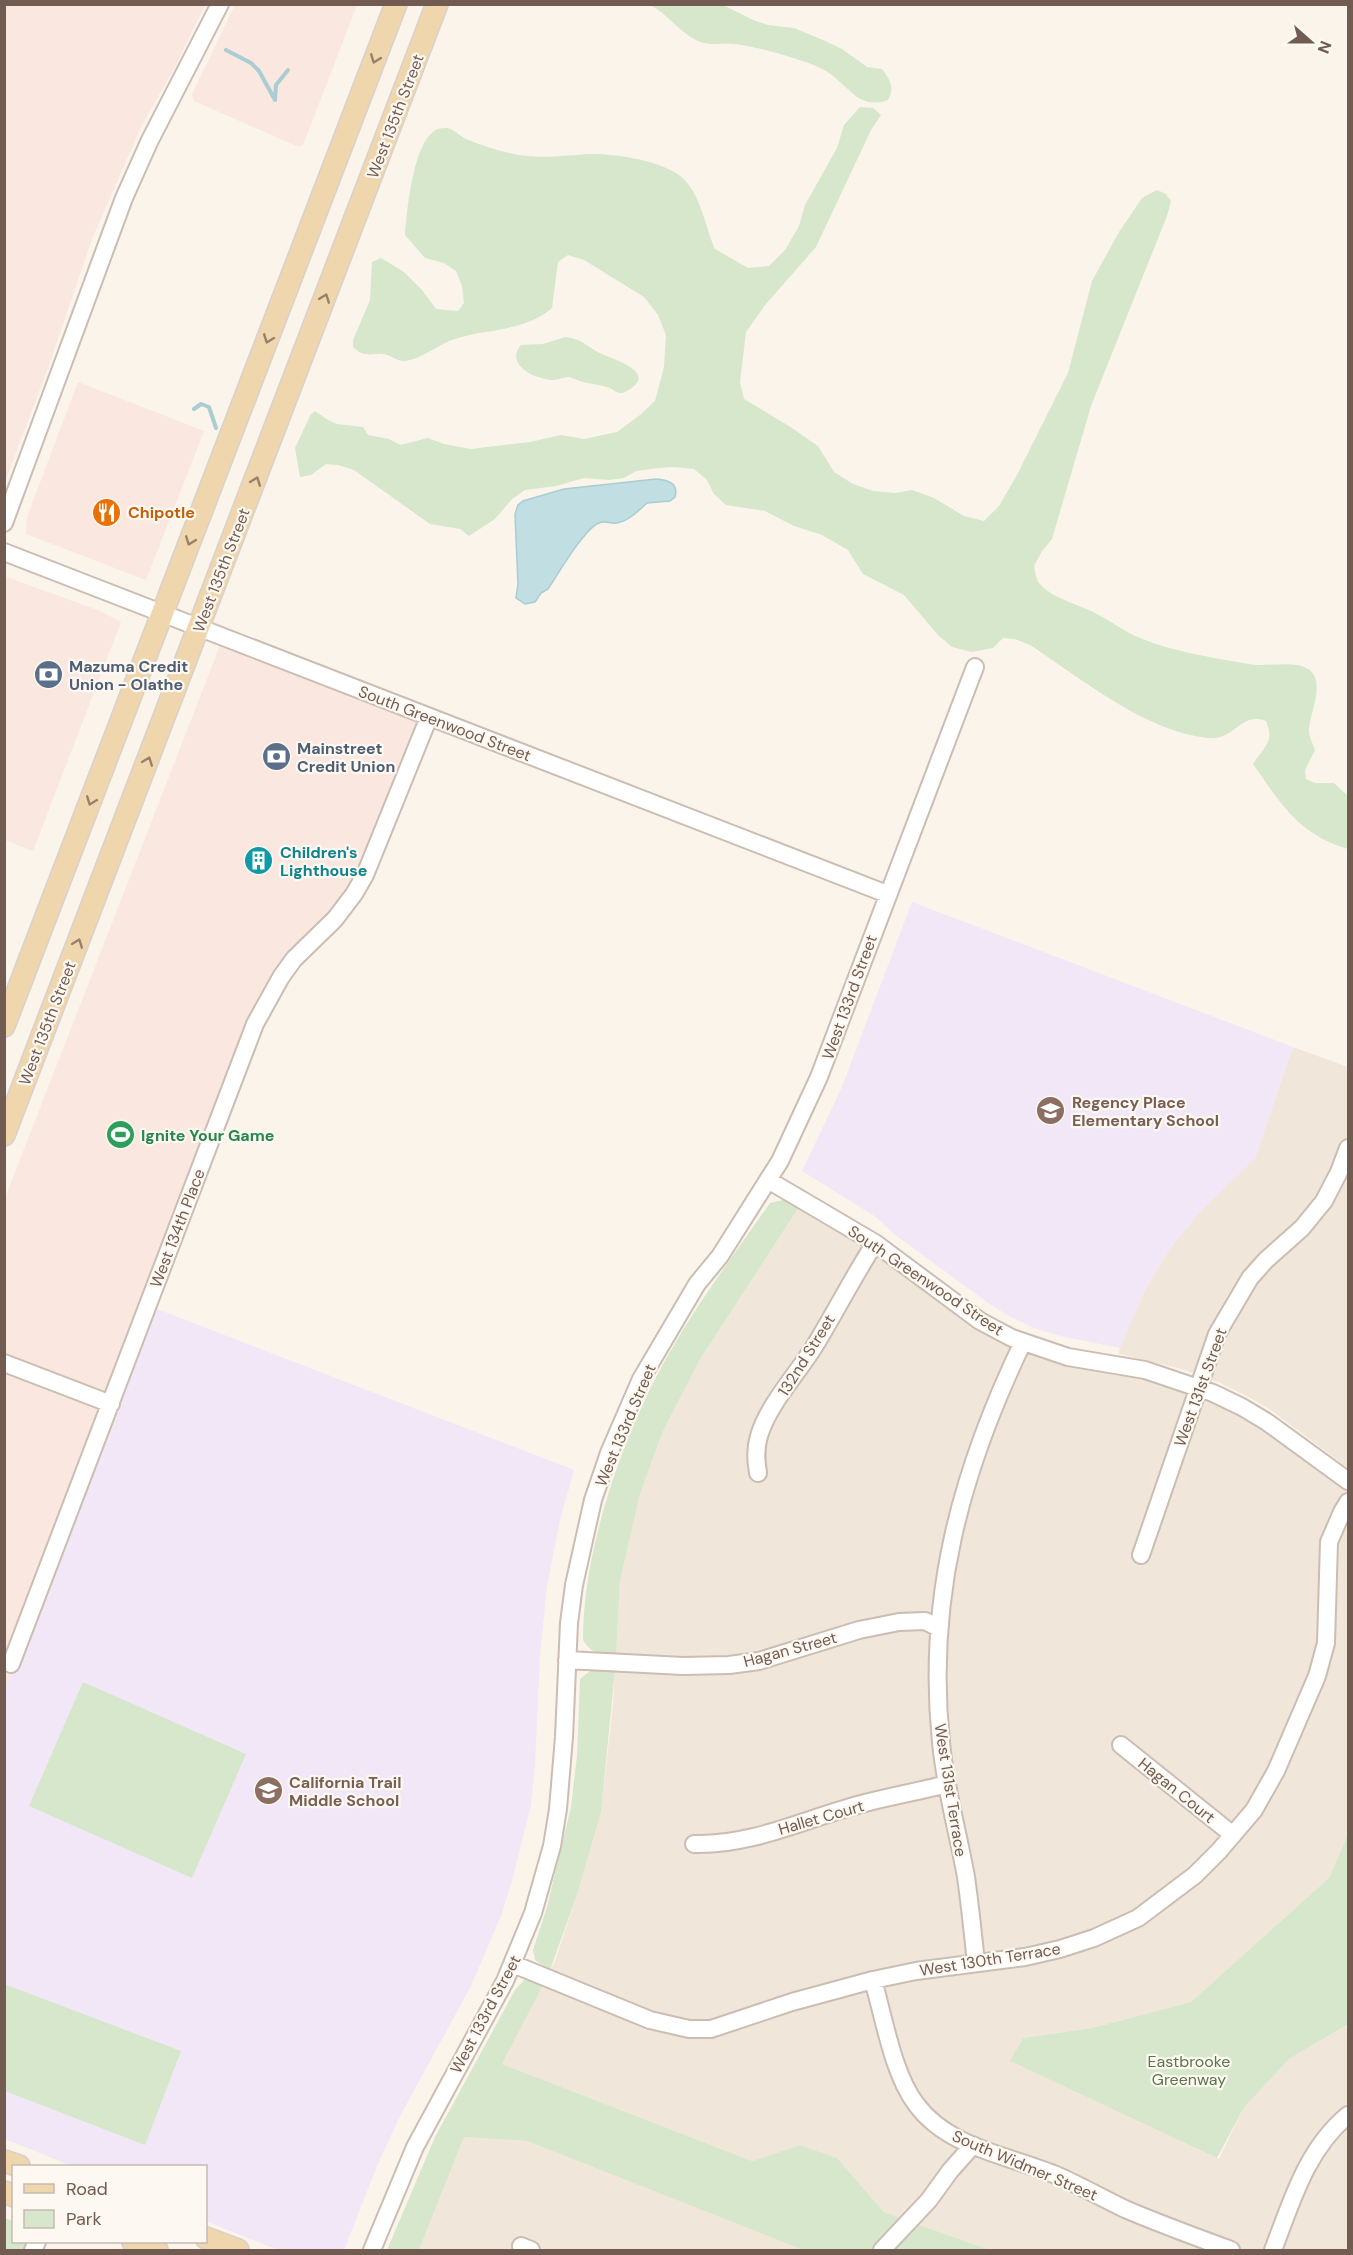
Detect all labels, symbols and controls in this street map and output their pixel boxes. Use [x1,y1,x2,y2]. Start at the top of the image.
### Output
north arrow [1281,12,1341,72]
text: N [1313,38,1336,56]
street label: West 135th Street [362,51,429,181]
one-way arrow [370,53,382,64]
one-way arrow [318,294,330,305]
one-way arrow [262,333,275,344]
one-way arrow [248,476,261,486]
restaurant icon: Chipotle [91,496,123,528]
place label: Chipotle [128,502,195,523]
street label: West 135th Street [188,505,255,635]
one-way arrow [185,535,198,546]
place label: Mazuma Credit Union - Olathe [69,656,188,695]
bank icon: Mazuma Credit Union - Olathe [32,659,64,691]
street label: South Greenwood Street [356,681,534,766]
place label: Mainstreet Credit Union [297,738,395,777]
bank icon: Mainstreet Credit Union [260,741,292,773]
one-way arrow [141,756,153,767]
one-way arrow [85,796,98,806]
place label: Children's Lighthouse [280,842,367,881]
building icon: Children's Lighthouse [243,845,275,877]
street label: West 133rd Street [817,932,882,1062]
one-way arrow [71,938,83,949]
street label: West 135th Street [14,958,81,1088]
place label: Regency Place Elementary School [1072,1092,1219,1131]
school or university icon: Regency Place Elementary School [1035,1095,1067,1127]
sports icon: Ignite Your Game [104,1119,136,1151]
place label: Ignite Your Game [141,1125,274,1146]
street label: West 134th Place [145,1166,210,1291]
street label: South Greenwood Street [844,1220,1008,1340]
street label: 132nd Street [773,1310,840,1400]
street label: West 131st Street [1169,1325,1232,1449]
street label: West 133rd Street [590,1361,661,1490]
street label: Hagan Street [741,1627,839,1672]
street label: West 131st Terrace [930,1722,971,1858]
street label: Hagan Court [1134,1753,1219,1828]
place label: California Trail Middle School [289,1772,402,1811]
school or university icon: California Trail Middle School [252,1775,284,1807]
street label: Hallet Court [776,1795,867,1840]
street label: West 130th Terrace [918,1938,1062,1981]
street label: West 133rd Street [445,1951,525,2077]
park label: Eastbrooke Greenway [1148,2051,1230,2090]
street label: South Widmer Street [949,2125,1101,2206]
legend [12,2165,207,2243]
text: Road [66,2177,108,2201]
text: Park [66,2207,102,2231]

